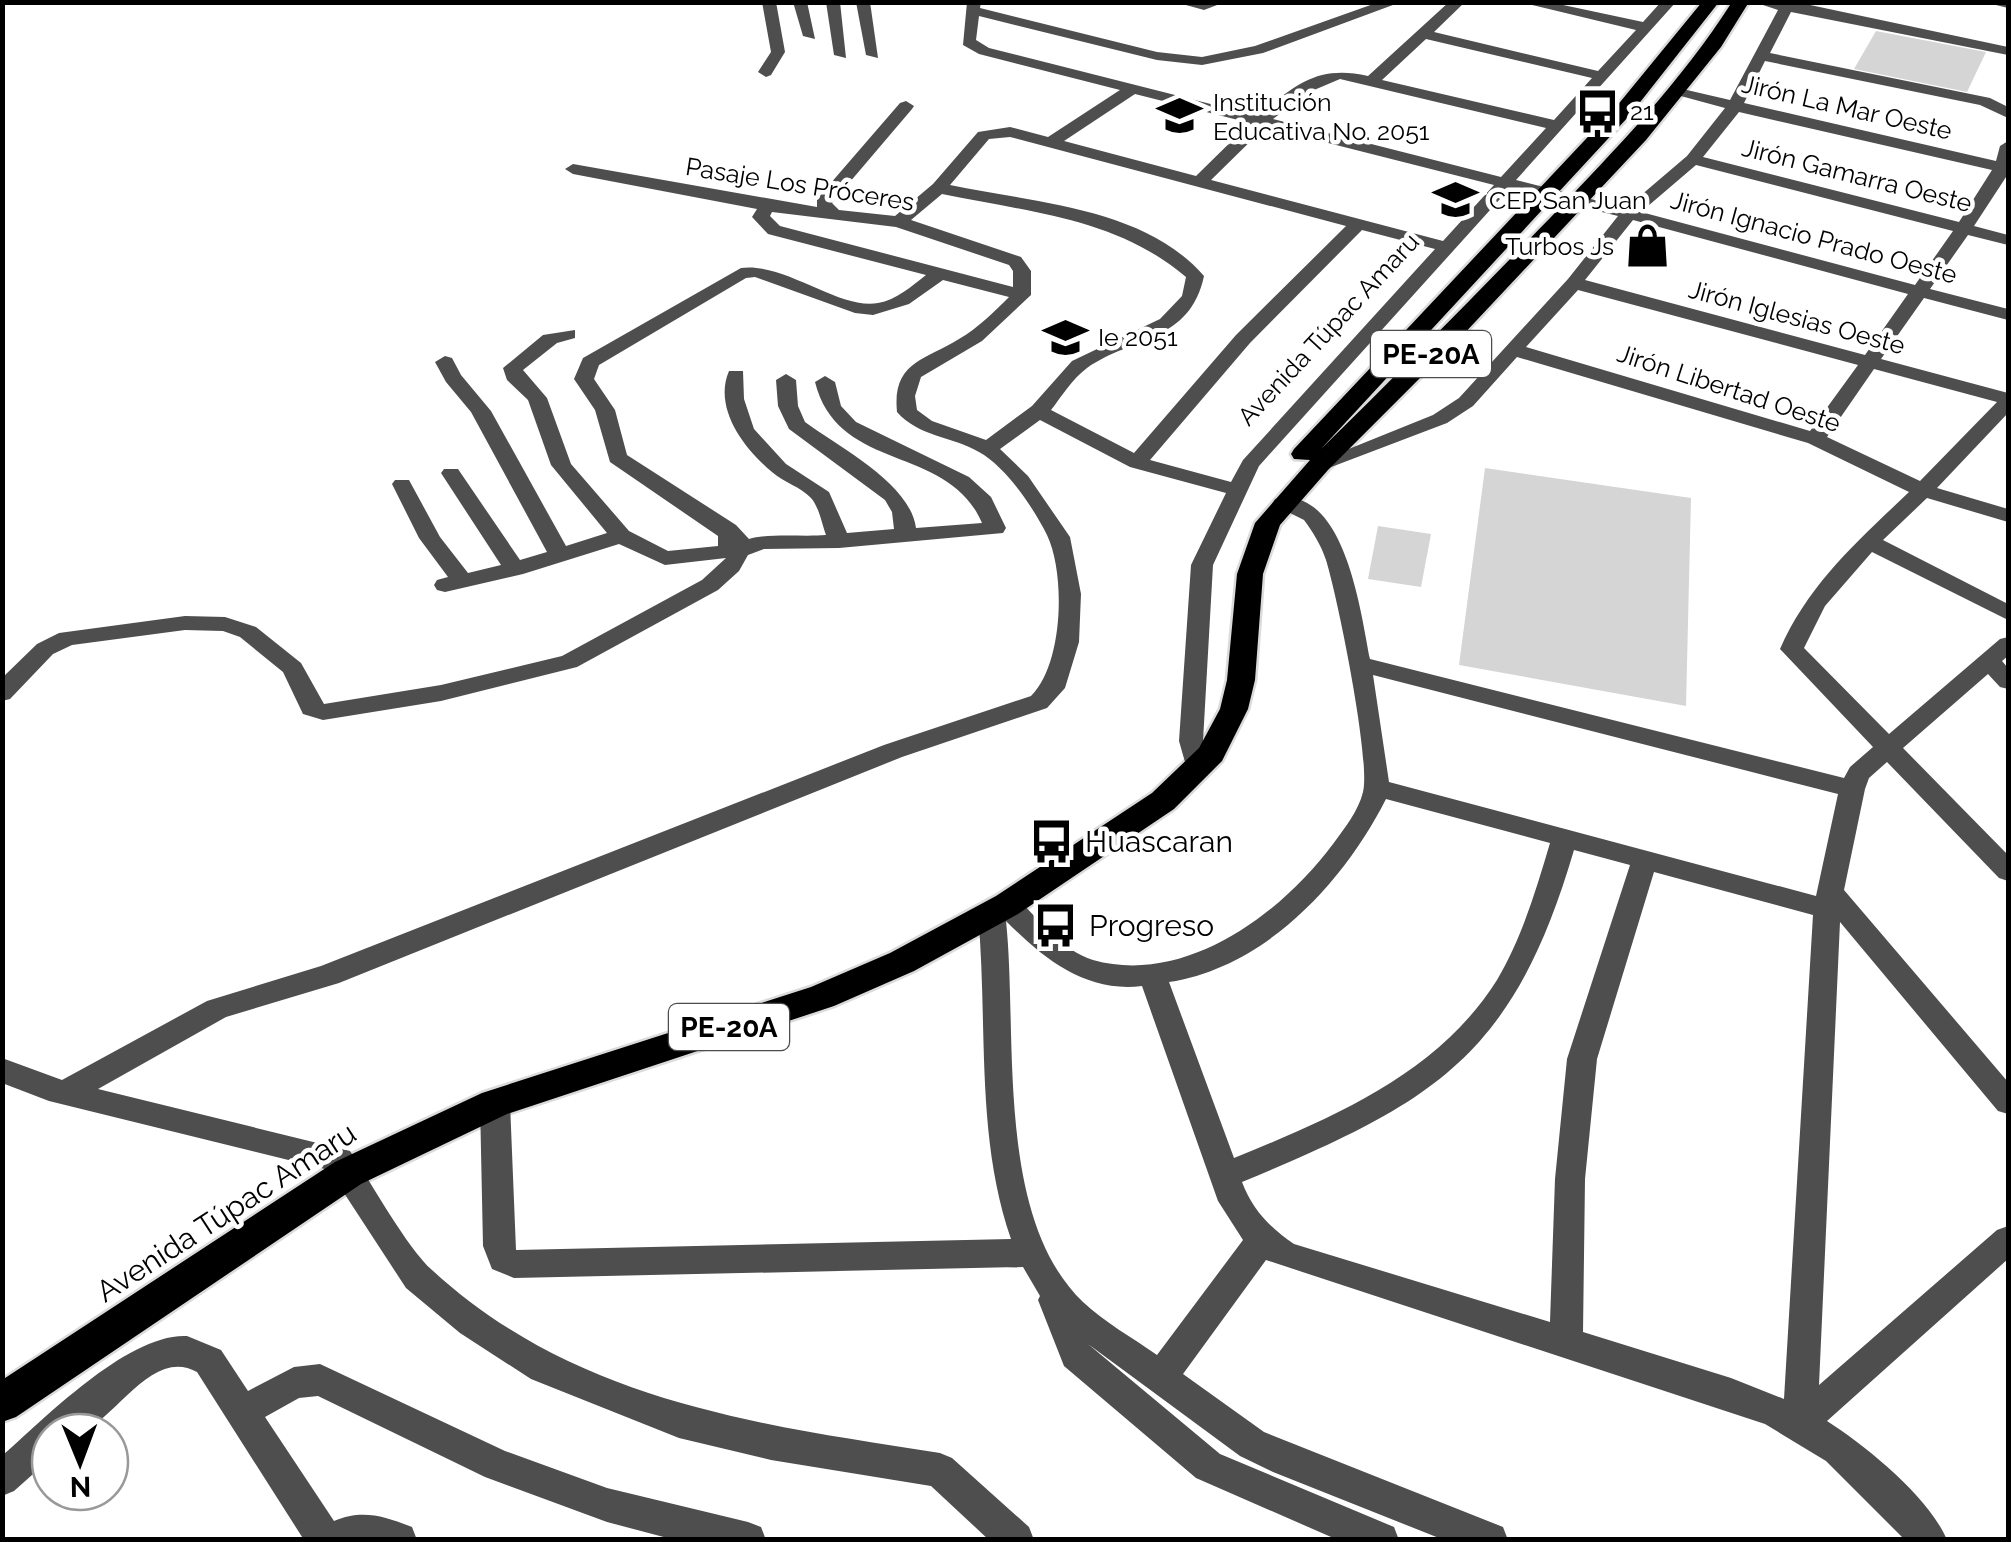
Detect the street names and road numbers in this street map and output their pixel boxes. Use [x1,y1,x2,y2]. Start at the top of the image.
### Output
street label: Jirón La Mar Oeste [1739,68,1955,146]
street label: Jirón Gamarra Oeste [1739,132,1975,218]
street label: Pasaje Los Próceres [683,151,917,217]
street label: Jirón Ignacio Prado Oeste [1668,184,1960,290]
street label: Avenida Túpac Amaru [1231,227,1425,431]
street label: Jirón Iglesias Oeste [1686,274,1908,360]
road number: PE-20A [1371,331,1491,377]
street label: Jirón Libertad Oeste [1614,338,1844,438]
road number: PE-20A [669,1004,789,1050]
street label: Avenida Túpac Amaru [90,1115,362,1309]

